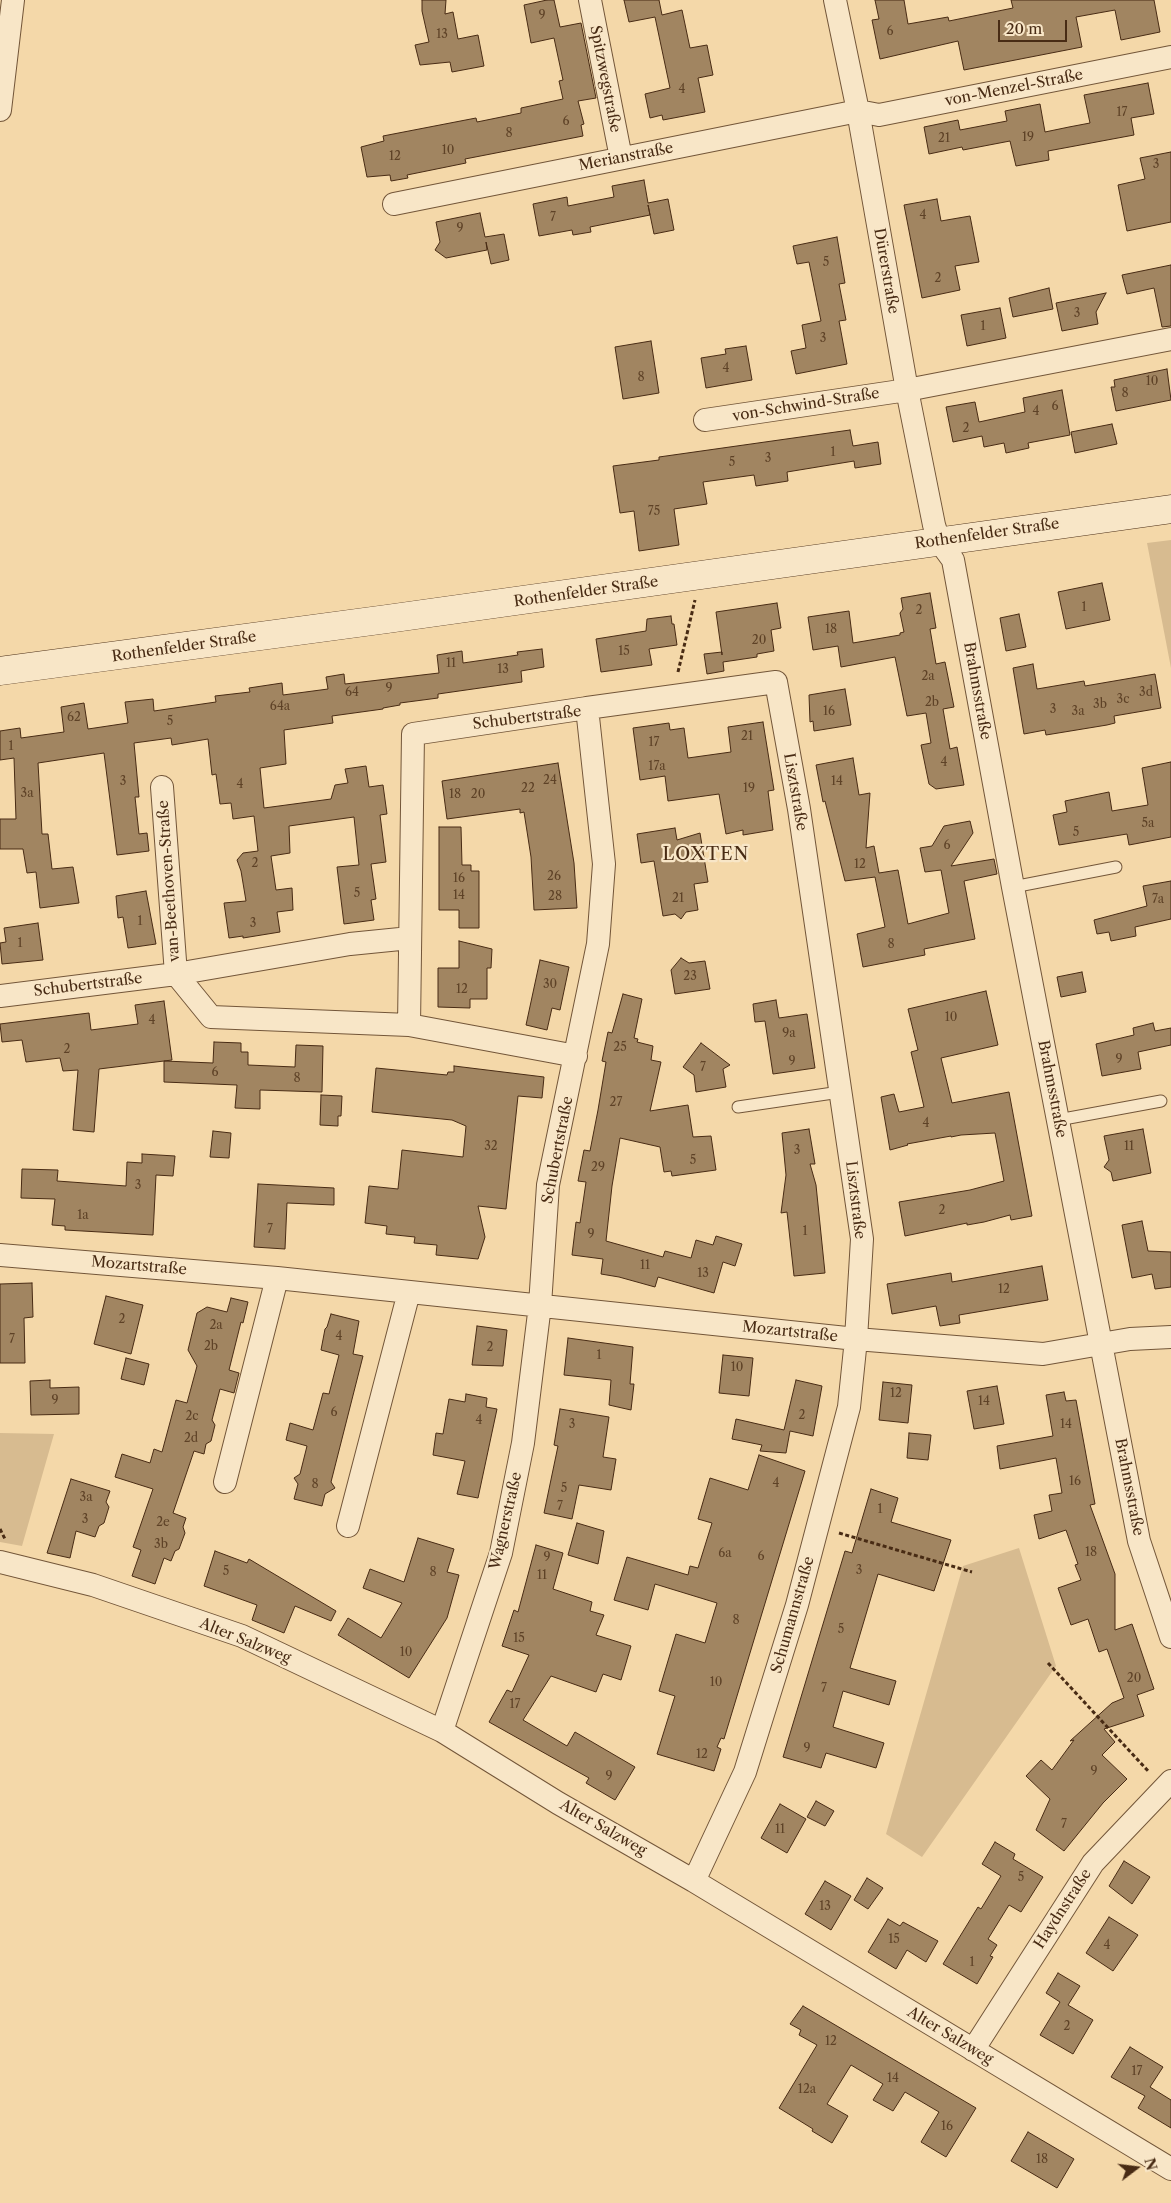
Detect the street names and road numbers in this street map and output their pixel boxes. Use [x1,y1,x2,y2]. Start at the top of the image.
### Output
street label: Spitzwegstraße [586,24,624,134]
street label: von-Menzel-Straße [943,66,1085,110]
street label: Merianstraße [577,139,675,175]
street label: Dürerstraße [870,227,902,315]
street label: von-Schwind-Straße [731,384,881,426]
street label: Rothenfelder Straße [914,515,1060,553]
street label: Rothenfelder Straße [513,573,659,611]
street label: Rothenfelder Straße [111,628,257,666]
street label: Brahmsstraße [960,641,994,741]
street label: Schubertstraße [472,702,582,734]
street label: Lisztstraße [779,752,811,832]
street label: van-Beethoven-Straße [154,800,184,962]
street label: Schubertstraße [33,969,143,1001]
street label: Brahmsstraße [1034,1039,1070,1139]
street label: Schubertstraße [539,1095,577,1205]
street label: Lisztstraße [841,1160,869,1240]
street label: Mozartstraße [90,1253,188,1279]
street label: Mozartstraße [741,1318,839,1346]
street label: Brahmsstraße [1111,1437,1147,1537]
street label: Wagnerstraße [486,1470,526,1572]
street label: Schumannstraße [768,1554,818,1676]
street label: Alter Salzweg [197,1614,293,1668]
street label: Alter Salzweg [557,1796,649,1860]
street label: Haydnstraße [1031,1866,1095,1952]
street label: Alter Salzweg [904,2003,996,2069]

